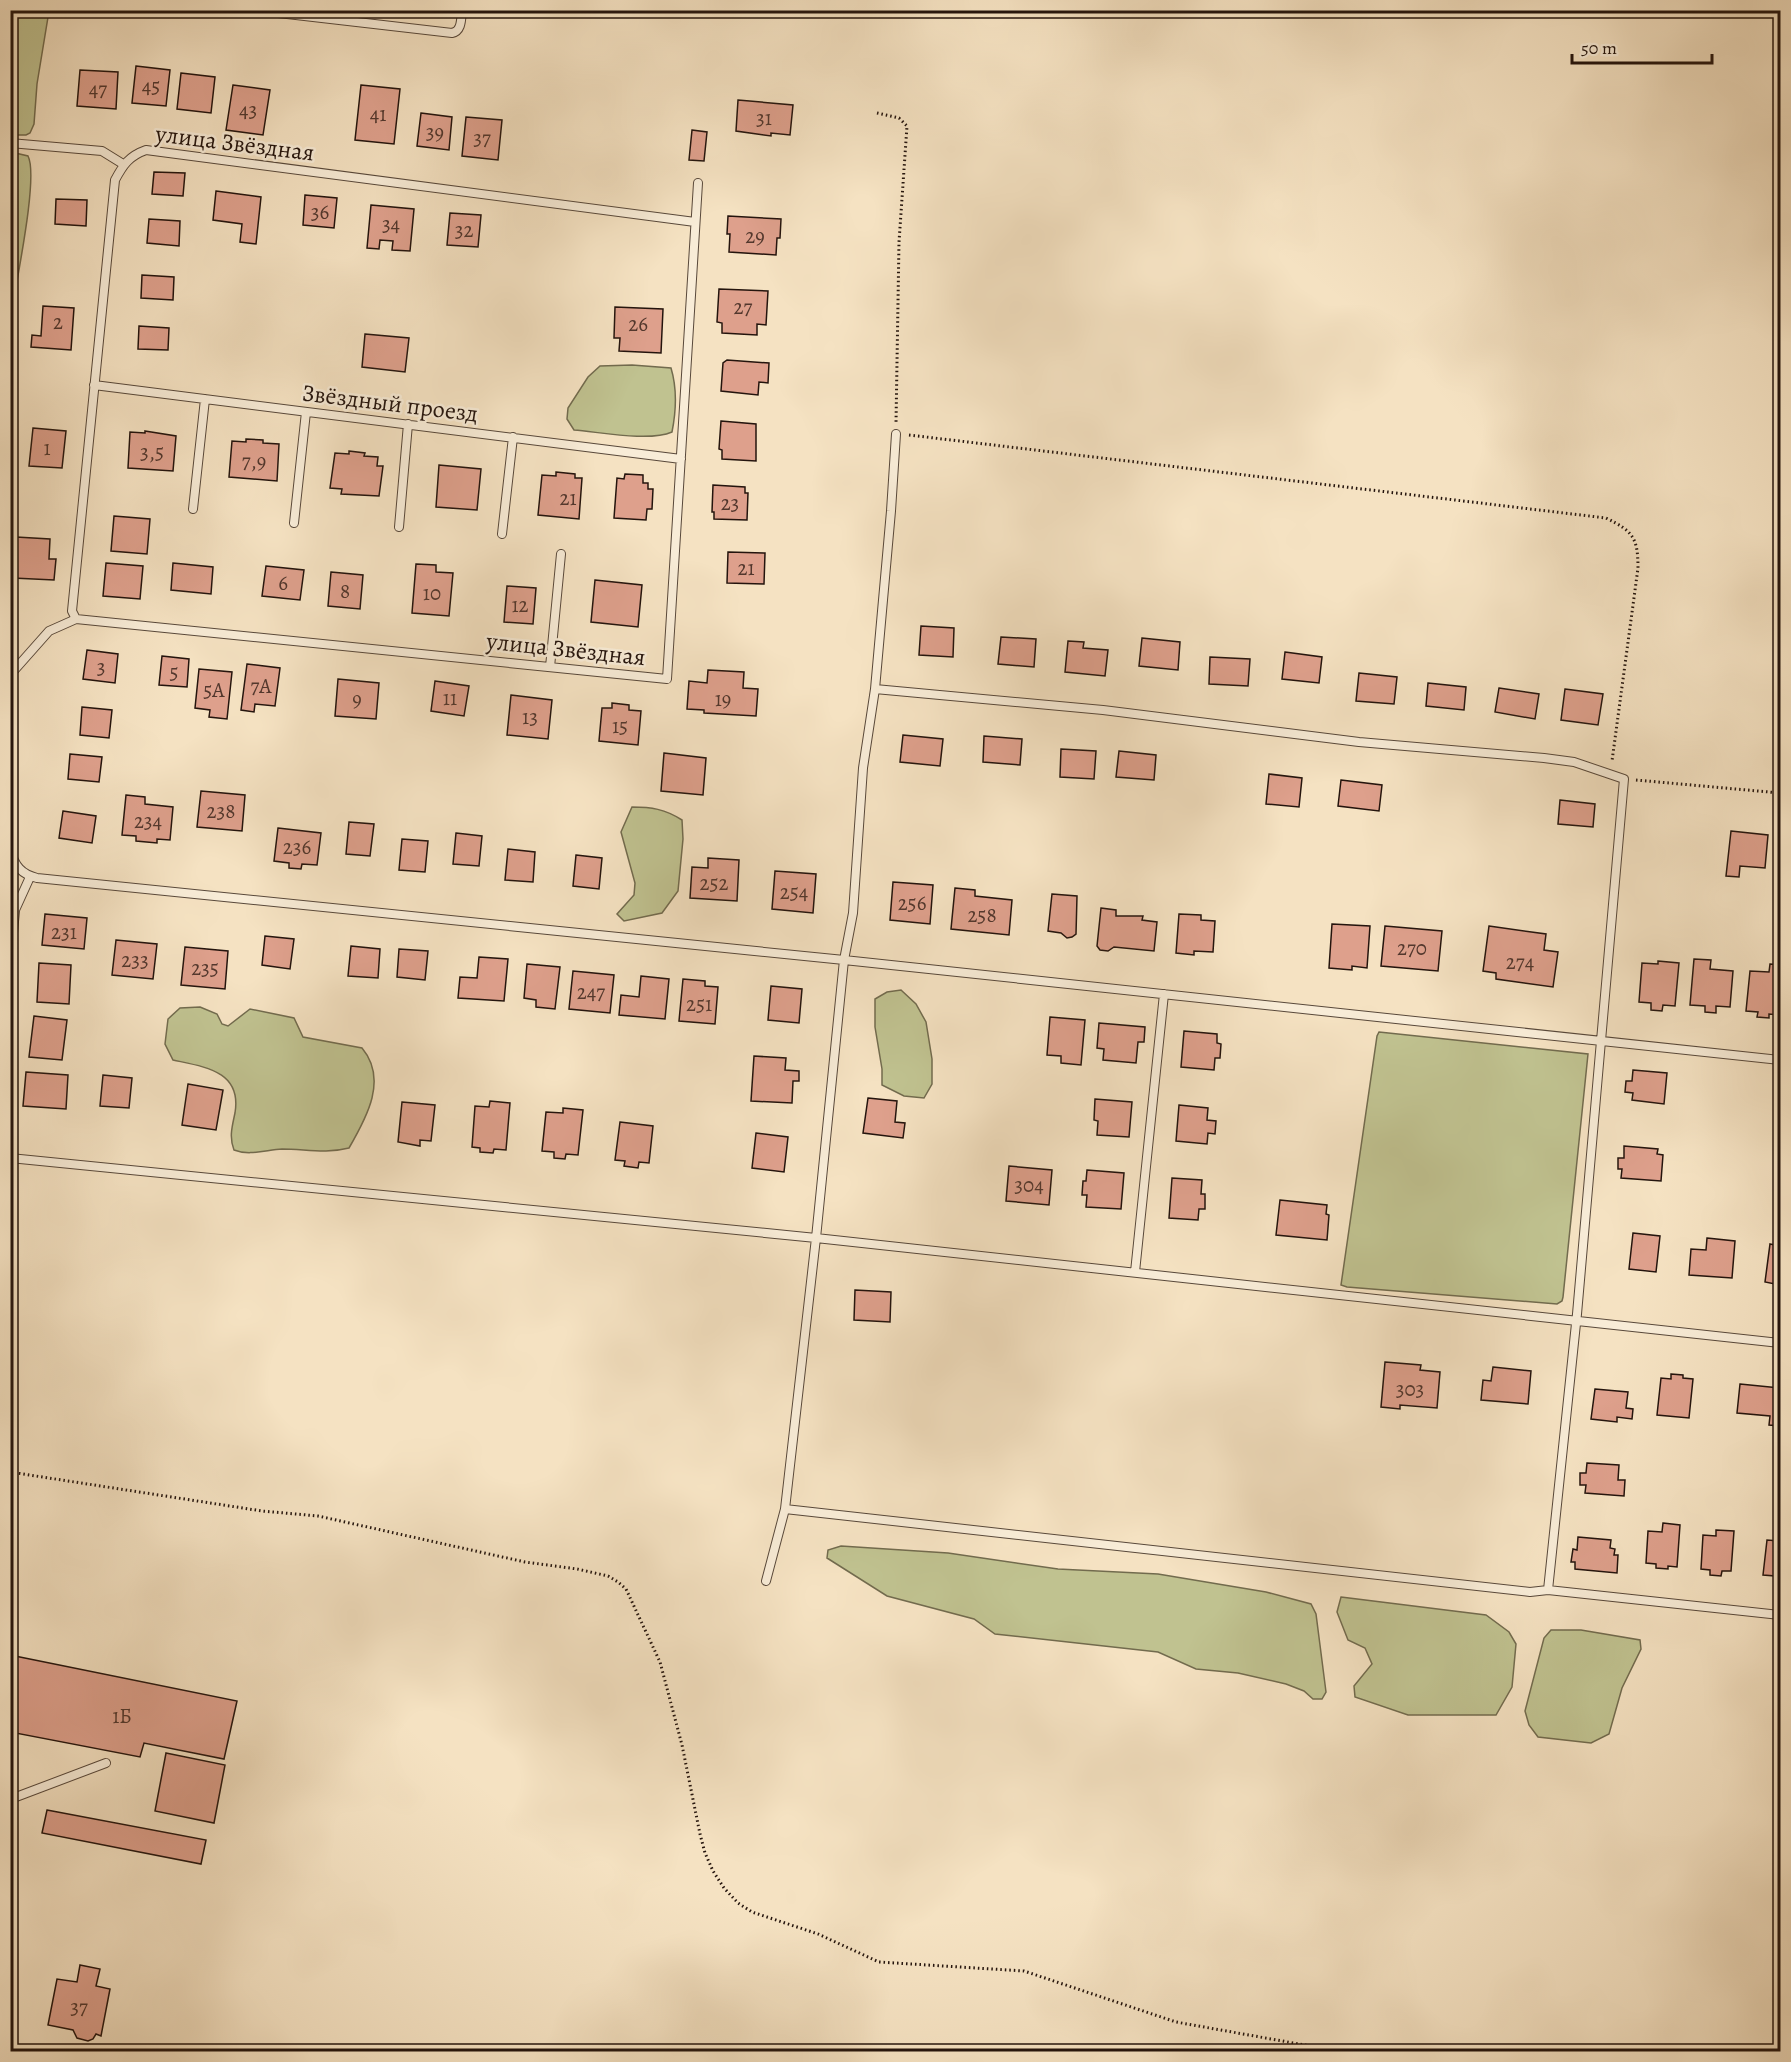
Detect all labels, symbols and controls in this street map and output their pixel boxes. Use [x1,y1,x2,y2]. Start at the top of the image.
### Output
scale bar [1572,27,1712,65]
text: 50 m [1581,36,1617,60]
house number: 45 [142,72,160,100]
house number: 47 [89,75,107,103]
house number: 43 [239,96,257,124]
house number: 41 [370,100,386,128]
house number: 31 [756,104,772,132]
street label: улица Звёздная [153,117,316,169]
house number: 39 [426,118,444,146]
house number: 37 [473,124,491,152]
house number: 36 [311,198,330,226]
house number: 34 [382,210,400,238]
house number: 32 [455,216,473,244]
house number: 29 [745,222,765,250]
house number: 27 [734,293,753,321]
house number: 2 [53,308,63,336]
house number: 26 [628,310,648,338]
street label: Звёздный проезд [300,376,480,430]
house number: 1 [43,434,51,462]
house number: 3,5 [140,438,164,466]
house number: 7,9 [242,447,266,475]
house number: 21 [559,484,577,512]
house number: 23 [721,489,739,517]
house number: 21 [737,554,755,582]
house number: 6 [278,569,288,597]
house number: 8 [340,577,350,605]
house number: 10 [423,579,441,607]
house number: 12 [511,591,529,619]
street label: улица Звёздная [484,625,647,673]
house number: 3 [97,653,105,681]
house number: 5 [169,658,179,686]
house number: 7А [250,672,272,700]
house number: 5А [203,676,225,704]
house number: 11 [443,684,457,712]
house number: 9 [352,685,362,713]
house number: 19 [715,685,731,713]
house number: 13 [522,703,538,731]
house number: 15 [612,712,628,740]
house number: 238 [207,797,235,825]
house number: 234 [134,807,162,835]
house number: 236 [283,833,312,861]
house number: 252 [700,869,729,897]
house number: 254 [780,878,808,906]
house number: 256 [898,889,927,917]
house number: 258 [967,901,997,929]
house number: 231 [51,918,77,946]
house number: 270 [1397,934,1427,962]
house number: 233 [121,946,149,974]
house number: 274 [1506,948,1534,976]
house number: 235 [191,954,219,982]
house number: 247 [577,978,605,1006]
house number: 251 [686,990,712,1018]
house number: 304 [1014,1171,1044,1199]
house number: 303 [1396,1375,1424,1403]
house number: 1Б [112,1702,132,1730]
house number: 37 [70,1993,88,2021]

